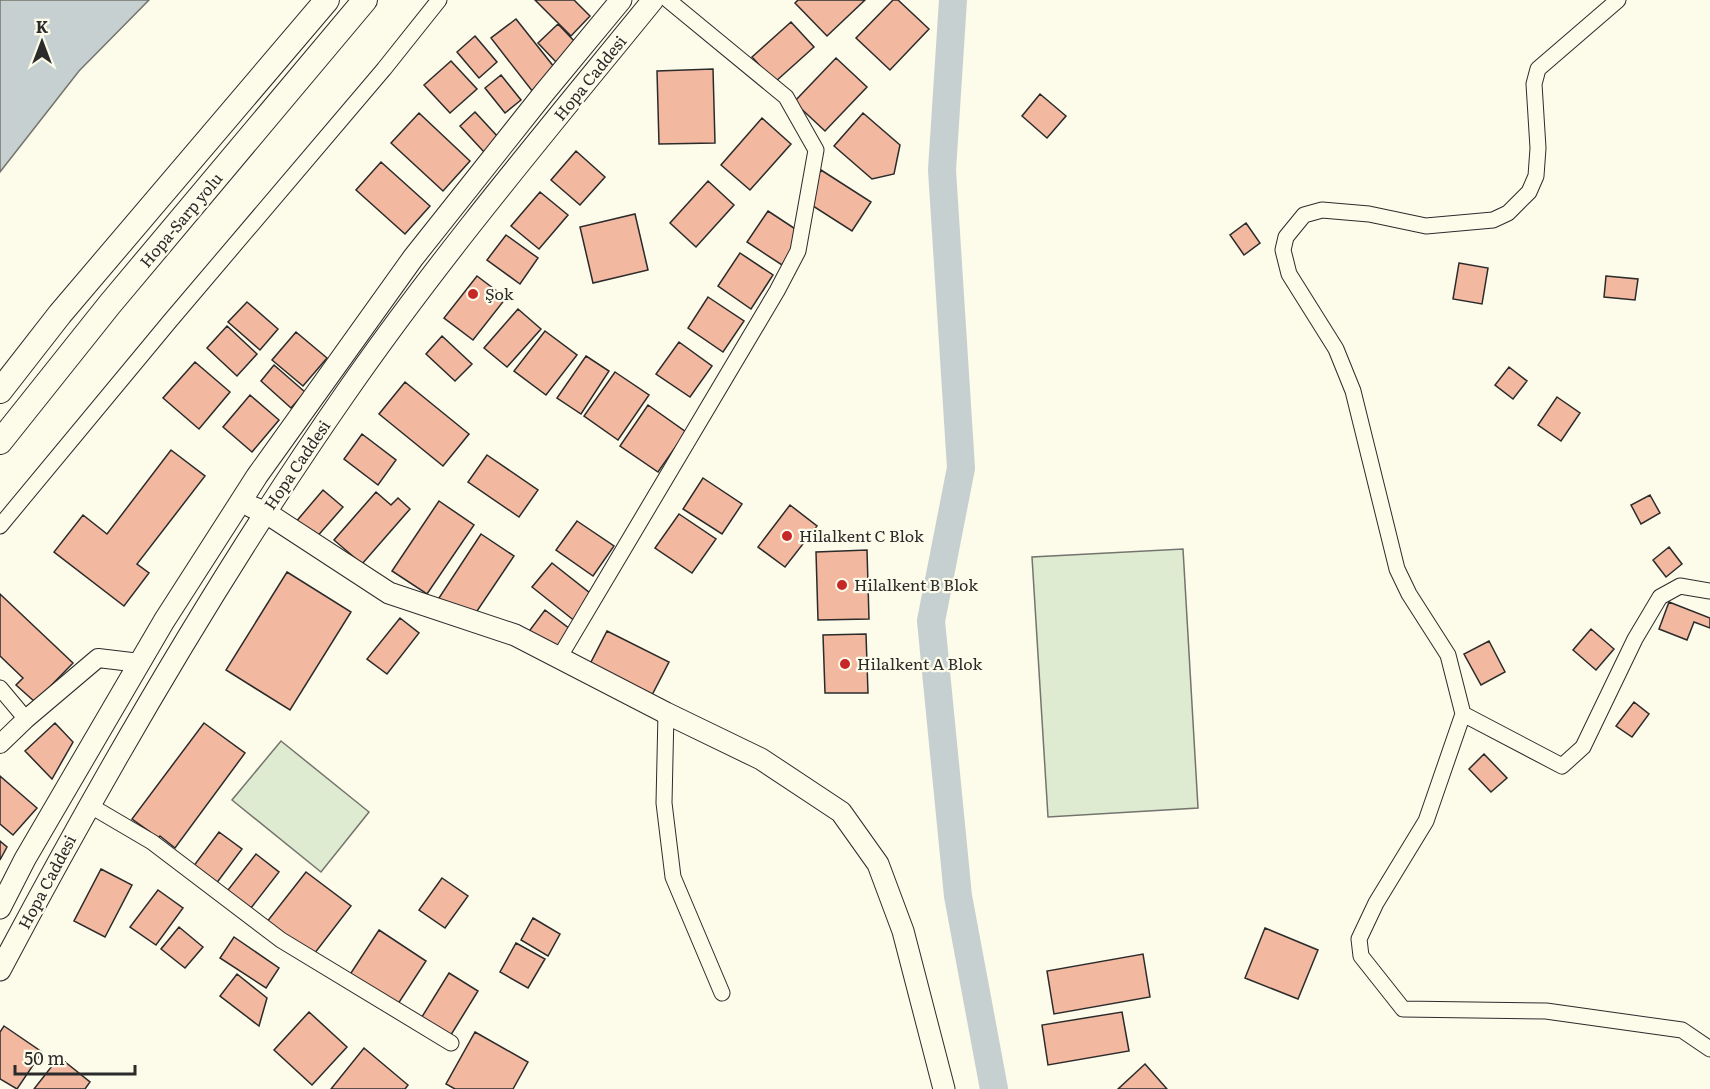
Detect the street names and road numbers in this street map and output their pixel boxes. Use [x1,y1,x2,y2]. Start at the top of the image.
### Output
street label: Hopa Caddesi [547,30,631,125]
street label: Hopa-Sarp yolu [133,166,227,272]
street label: Hopa Caddesi [257,415,335,514]
street label: Hopa Caddesi [11,830,81,933]

